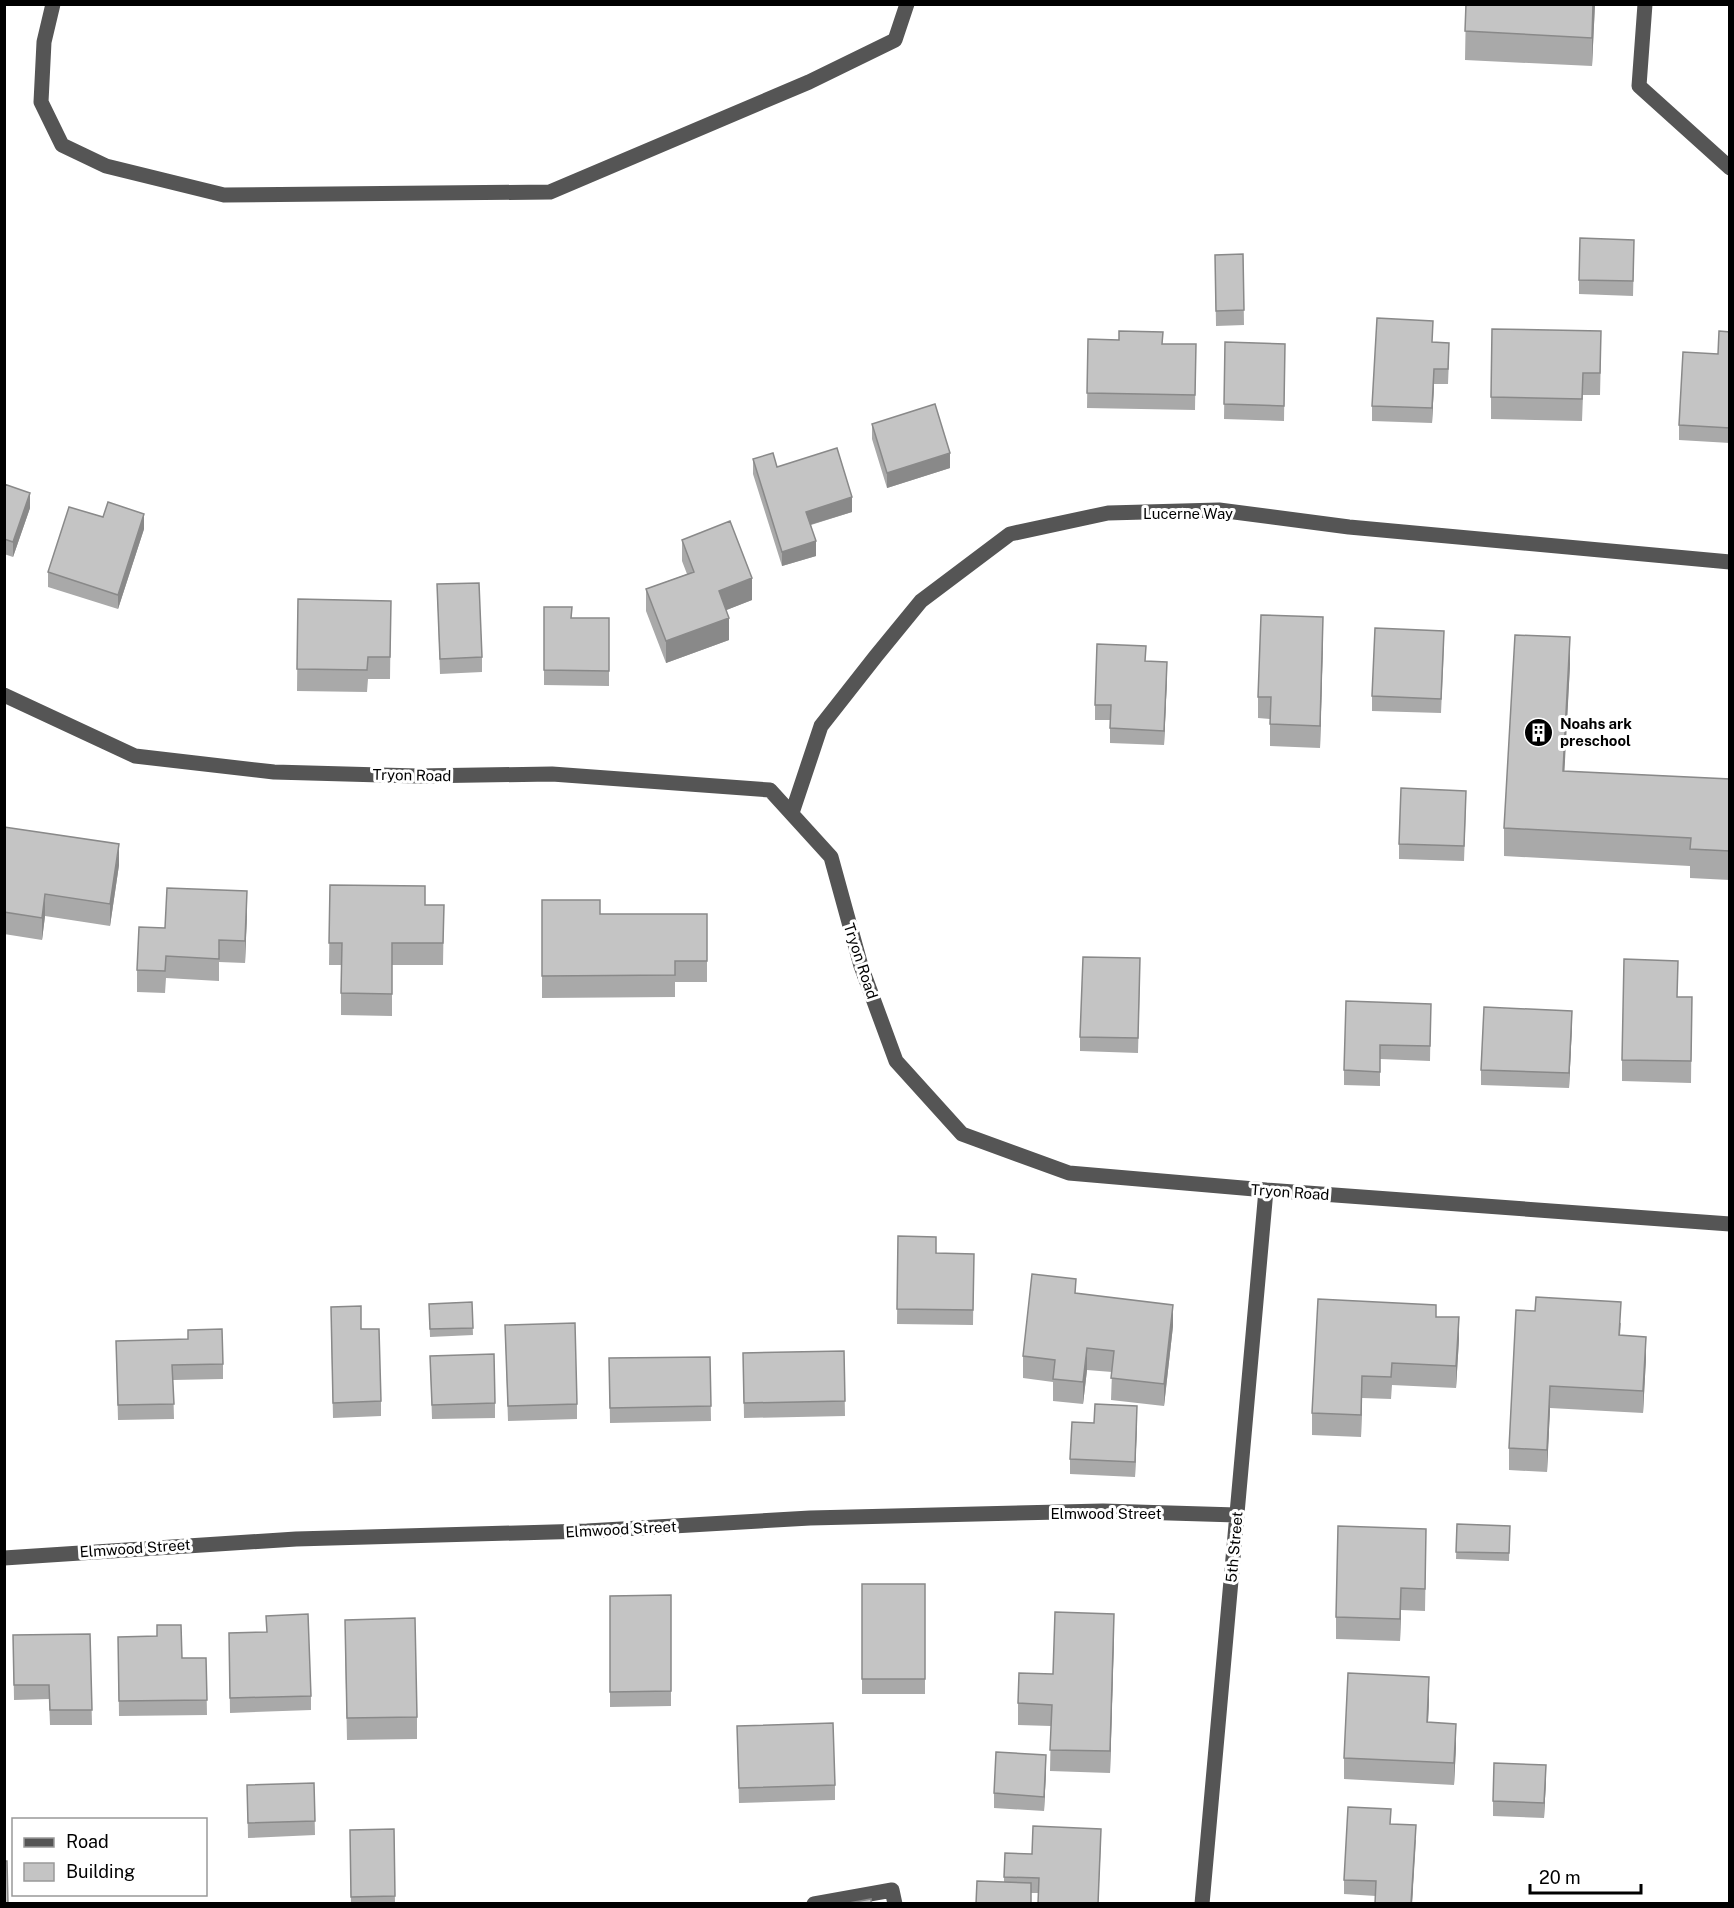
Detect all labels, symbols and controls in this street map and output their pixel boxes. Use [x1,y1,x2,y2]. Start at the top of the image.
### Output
street label: Lucerne Way [1143,505,1233,522]
place label: Noahs ark preschool [1560,715,1632,749]
building icon: Noahs ark preschool [1523,716,1555,748]
street label: Tryon Road [373,766,451,784]
street label: Tryon Road [841,921,881,1001]
street label: Tryon Road [1250,1181,1330,1203]
street label: Elmwood Street [1050,1505,1162,1522]
street label: 5th Street [1222,1510,1246,1583]
street label: Elmwood Street [565,1518,677,1540]
street label: Elmwood Street [79,1536,191,1560]
legend [12,1818,207,1896]
text: Road [66,1831,109,1852]
scale bar [1530,1857,1641,1895]
text: Building [66,1861,135,1882]
text: 20 m [1539,1867,1581,1888]

